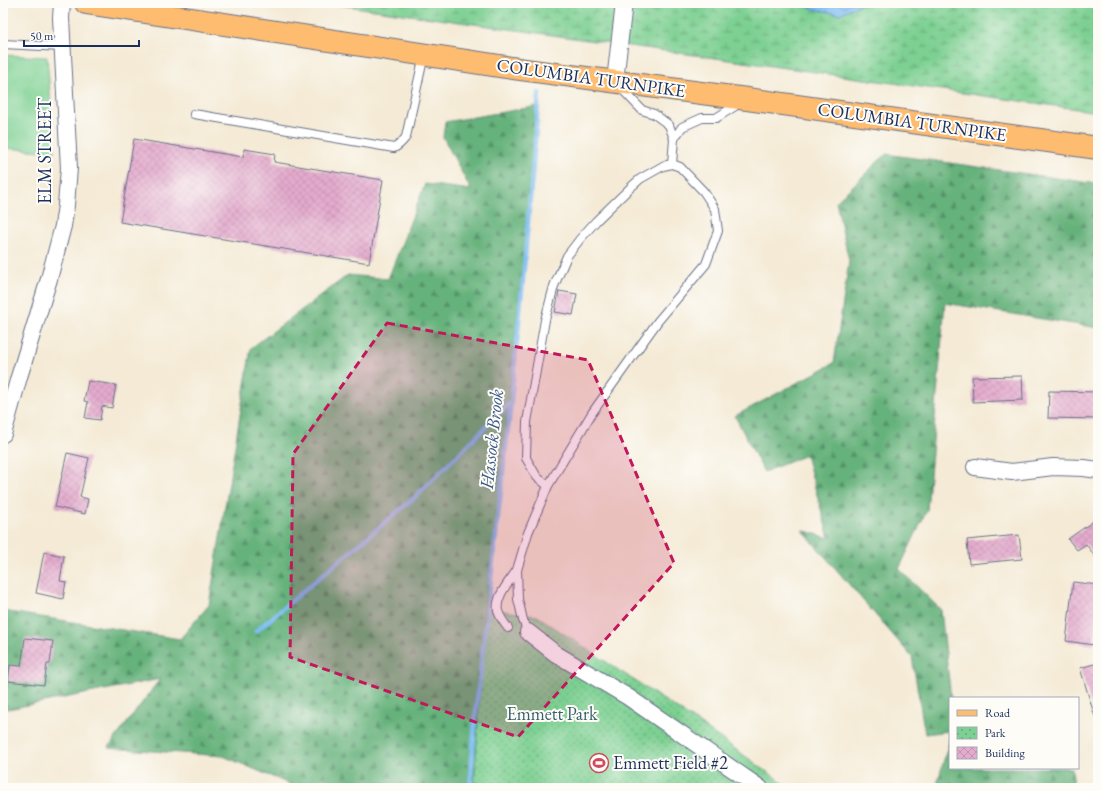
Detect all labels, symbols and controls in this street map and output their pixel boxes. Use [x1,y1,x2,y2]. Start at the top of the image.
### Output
scale bar [24,22,139,48]
text: 50 m [30,28,54,44]
street label: COLUMBIA TURNPIKE [495,53,687,102]
street label: ELM STREET [33,97,56,204]
street label: COLUMBIA TURNPIKE [816,97,1008,146]
water label: Hassock Brook [474,388,509,491]
legend [949,697,1079,769]
park label: Emmett Park [507,702,598,725]
text: Road [985,705,1011,721]
text: Park [985,725,1006,741]
text: Building [985,745,1026,761]
place label: Emmett Field #2 [613,751,728,774]
sports icon: Emmett Field #2 [588,752,610,774]

